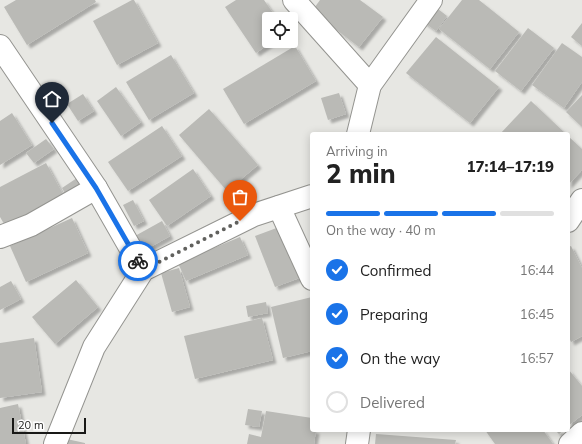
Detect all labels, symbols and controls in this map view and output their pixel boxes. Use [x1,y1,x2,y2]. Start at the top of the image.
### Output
map controls [262,12,298,48]
button: locate [262,12,298,48]
pin [35,82,69,123]
icon: home [41,88,63,110]
text: Arriving in [326,143,388,159]
text: 2 min [326,157,396,190]
text: 17:14–17:19 [467,157,554,176]
pin [223,180,257,221]
icon: bag [229,186,251,208]
text: On the way · 40 m [326,222,436,238]
courier [118,241,158,281]
icon: bike [127,250,149,272]
icon: check [326,259,348,281]
text: Confirmed [360,261,431,280]
text: 16:44 [520,262,554,278]
icon: check [326,303,348,325]
text: Preparing [360,305,428,324]
text: 16:45 [520,306,554,322]
icon: check [326,347,348,369]
text: On the way [360,349,440,368]
text: 16:57 [520,350,554,366]
text: Delivered [360,393,425,412]
scale bar [12,416,86,435]
text: 20 m [18,418,44,432]

